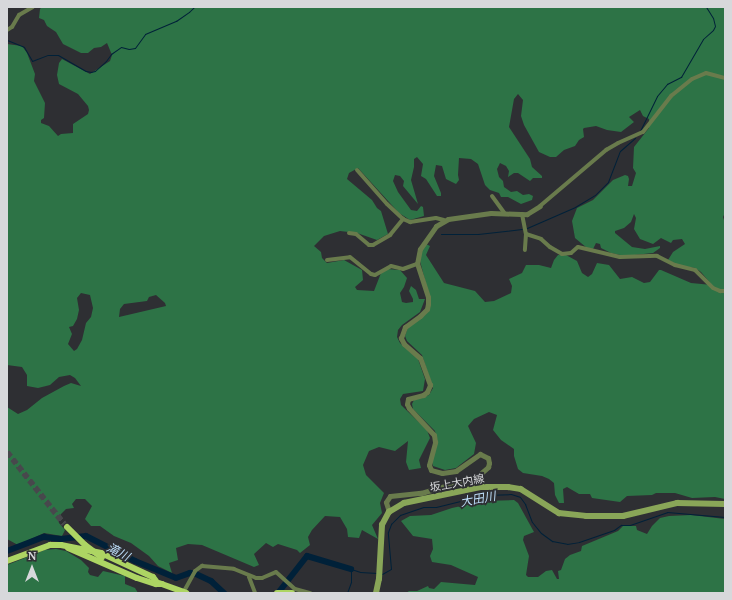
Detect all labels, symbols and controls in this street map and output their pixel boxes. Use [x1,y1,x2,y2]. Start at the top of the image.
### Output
street label: 坂上大内線 [429,472,485,494]
water label: 大田川 [459,489,497,509]
water label: 滝川 [104,540,132,564]
north arrow [12,548,52,588]
text: N [28,548,36,563]

